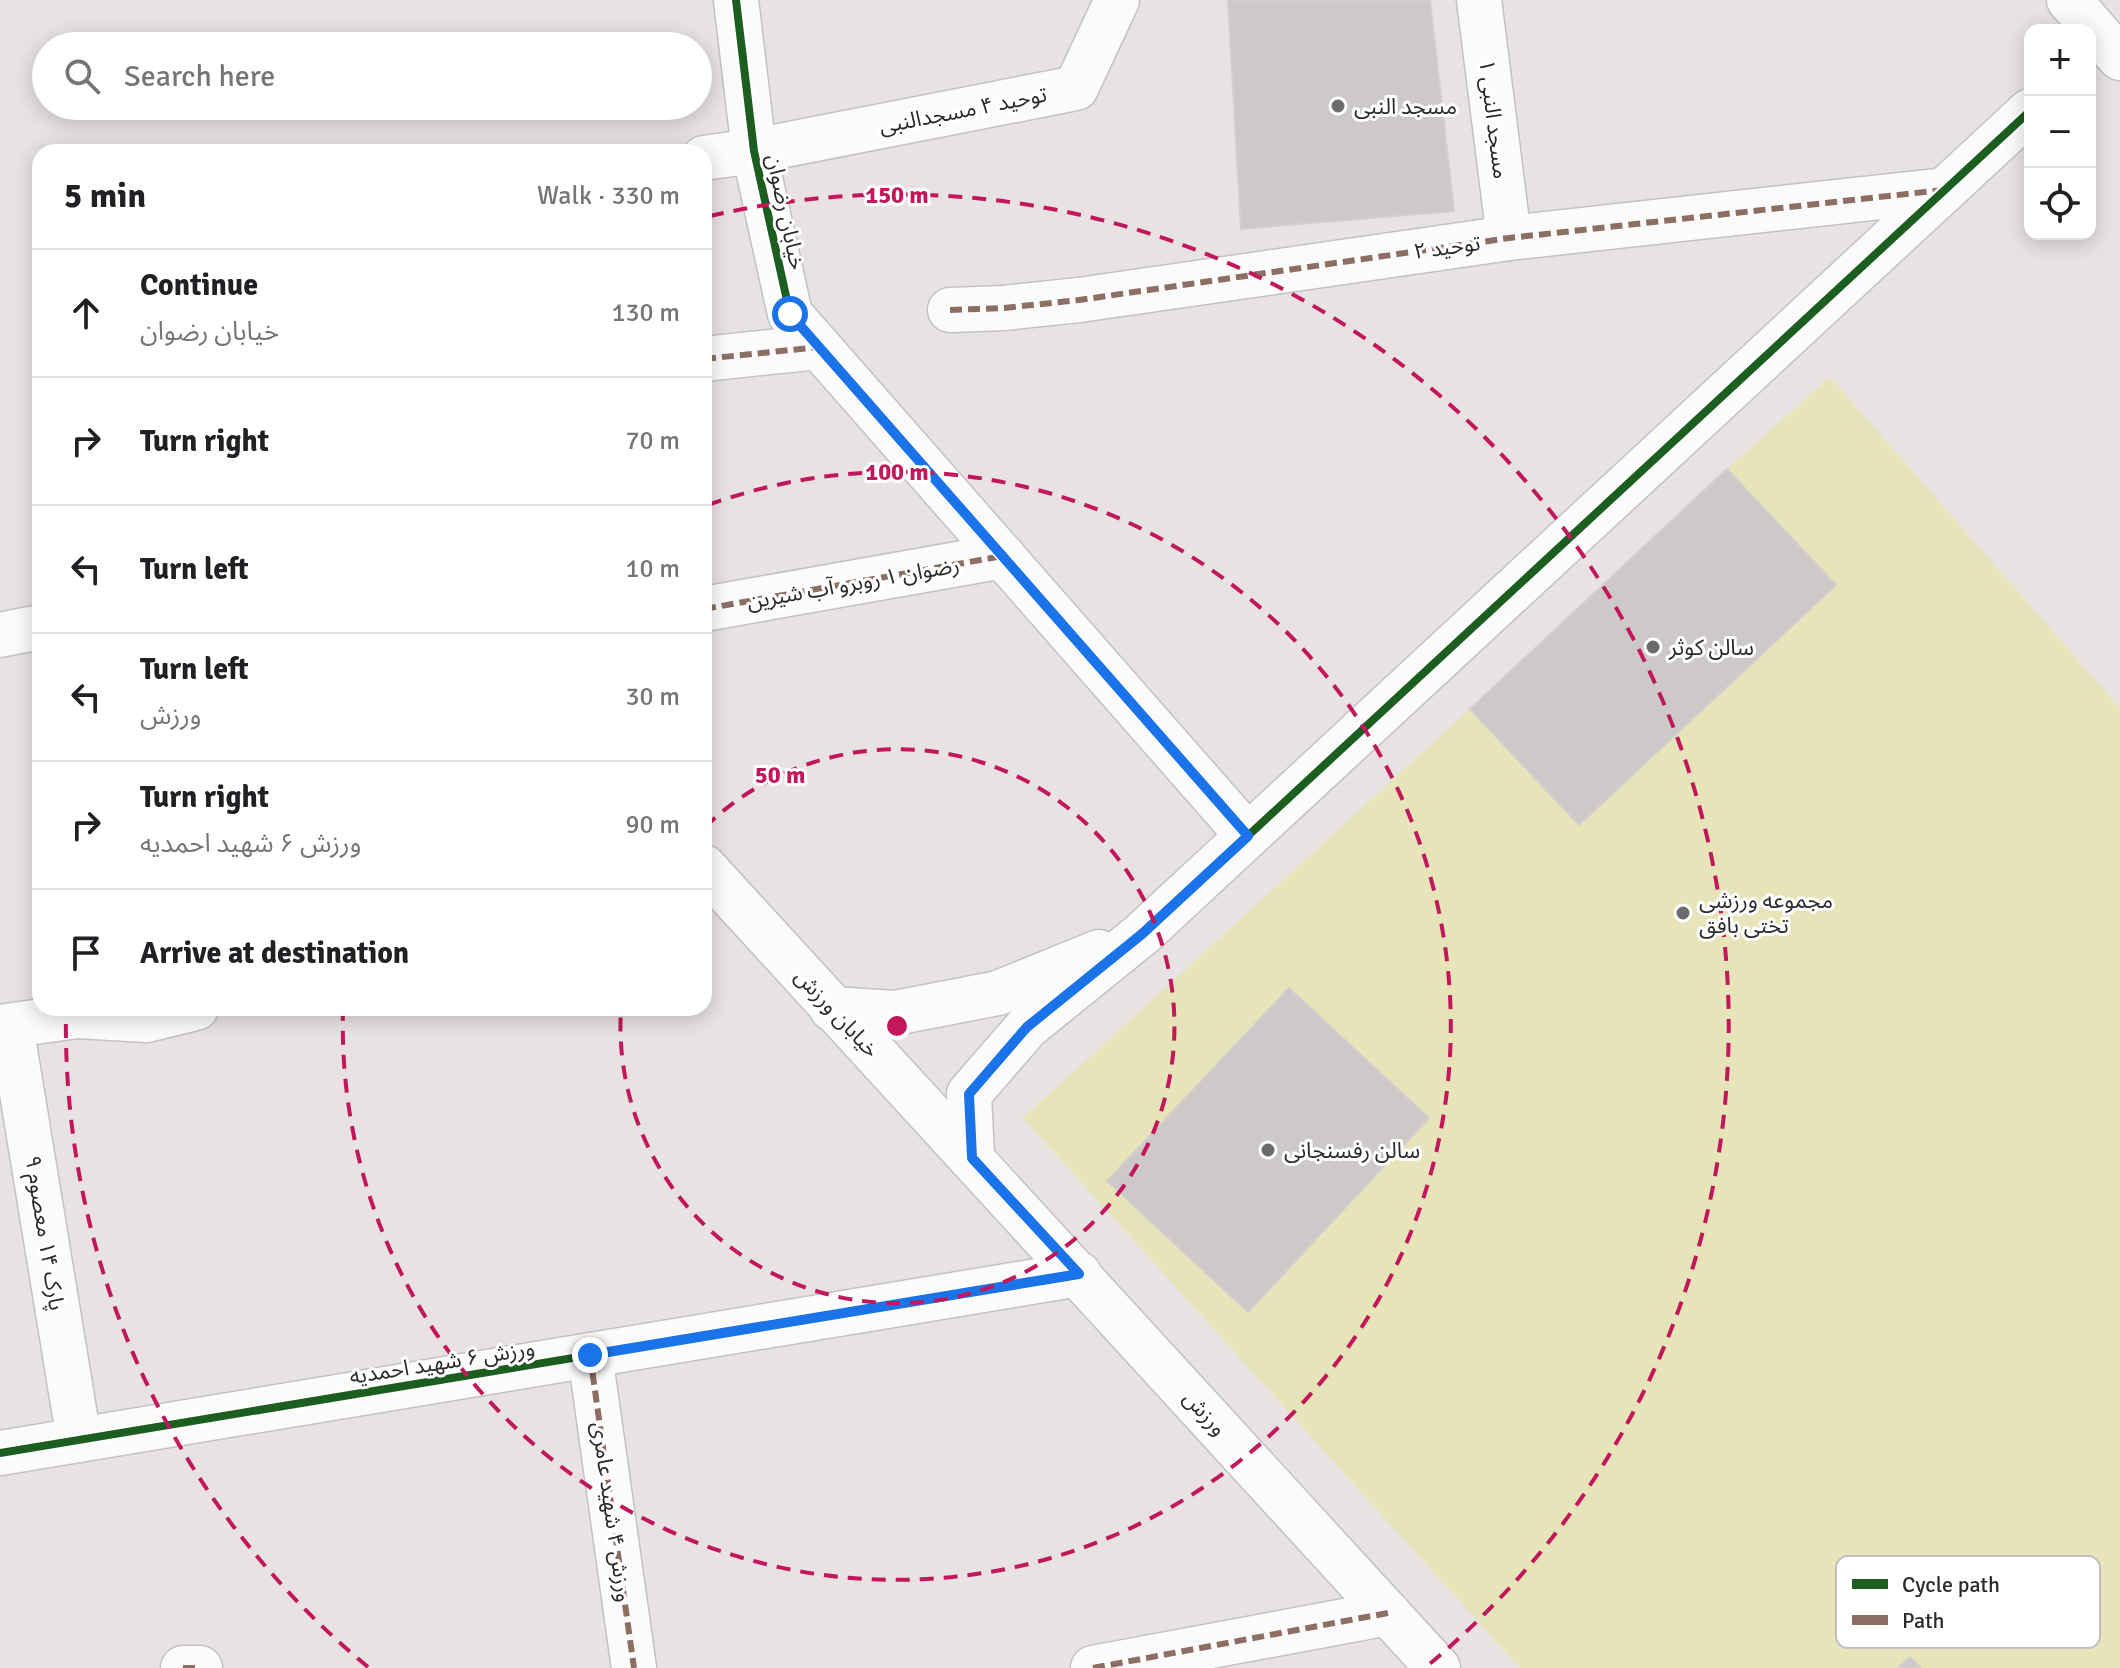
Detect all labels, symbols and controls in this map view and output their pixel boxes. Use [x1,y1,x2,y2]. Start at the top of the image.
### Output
map controls [2024,24,2096,240]
button: + [2024,24,2096,96]
search box [32,32,712,120]
icon: search [60,54,104,98]
text: Search here [124,58,275,95]
street label: مسجد النبی ۱ [1473,58,1515,180]
street label: توحید ۴ مسجدالنبی [877,80,1049,140]
place label: مسجد النبی [1354,93,1457,120]
button: − [2024,96,2096,168]
marker: مسجد النبی [1329,97,1347,115]
street label: خیابان رضوان [761,152,811,272]
button: locate [2024,168,2096,240]
text: 5 min [64,175,146,217]
text: Walk · 330 m [537,180,680,212]
text: 150 m [865,180,929,210]
street label: توحید ۲ [1412,229,1482,265]
text: Continue [140,267,258,304]
icon: ahead [64,291,108,335]
route start [772,296,808,332]
text: 130 m [611,297,680,329]
text: خیابان رضوان [140,316,279,348]
icon: right [64,419,108,463]
text: Turn right [140,423,269,460]
text: 70 m [625,425,680,457]
text: 100 m [865,457,929,487]
icon: left [64,547,108,591]
text: Turn left [140,551,249,588]
street label: رضوان ۱ روبرو آب شیرین [745,551,961,615]
text: 10 m [625,553,680,585]
place label: سالن کوثر [1668,634,1754,661]
marker: سالن کوثر [1644,638,1662,656]
text: Turn left [140,651,249,688]
icon: left [64,675,108,719]
text: 30 m [625,681,680,713]
text: ورزش [140,700,201,732]
text: 50 m [755,760,805,790]
text: Turn right [140,779,269,816]
icon: right [64,803,108,847]
text: 90 m [625,809,680,841]
text: ورزش ۶ شهید احمدیه [140,828,361,860]
place label: مجموعه ورزشی تختی بافق [1699,887,1833,939]
marker: مجموعه ورزشی تختی بافق [1674,904,1692,922]
icon: arrive [64,931,108,975]
text: Arrive at destination [140,935,409,972]
street label: خیابان ورزش [789,963,885,1063]
centre of rings [883,1012,911,1040]
place label: سالن رفسنجانی [1284,1137,1420,1164]
marker: سالن رفسنجانی [1259,1141,1277,1159]
street label: پارک ۱۴ معصوم ۹ [16,1154,71,1313]
street label: ورزش ۶ شهید احمدیه [347,1334,537,1390]
route end [572,1337,608,1373]
street label: ورزش [1178,1385,1232,1441]
street label: ورزش ۴ شهید عامری [586,1420,638,1604]
legend [1836,1556,2100,1648]
text: Cycle path [1902,1571,2000,1598]
text: Path [1902,1607,1945,1634]

